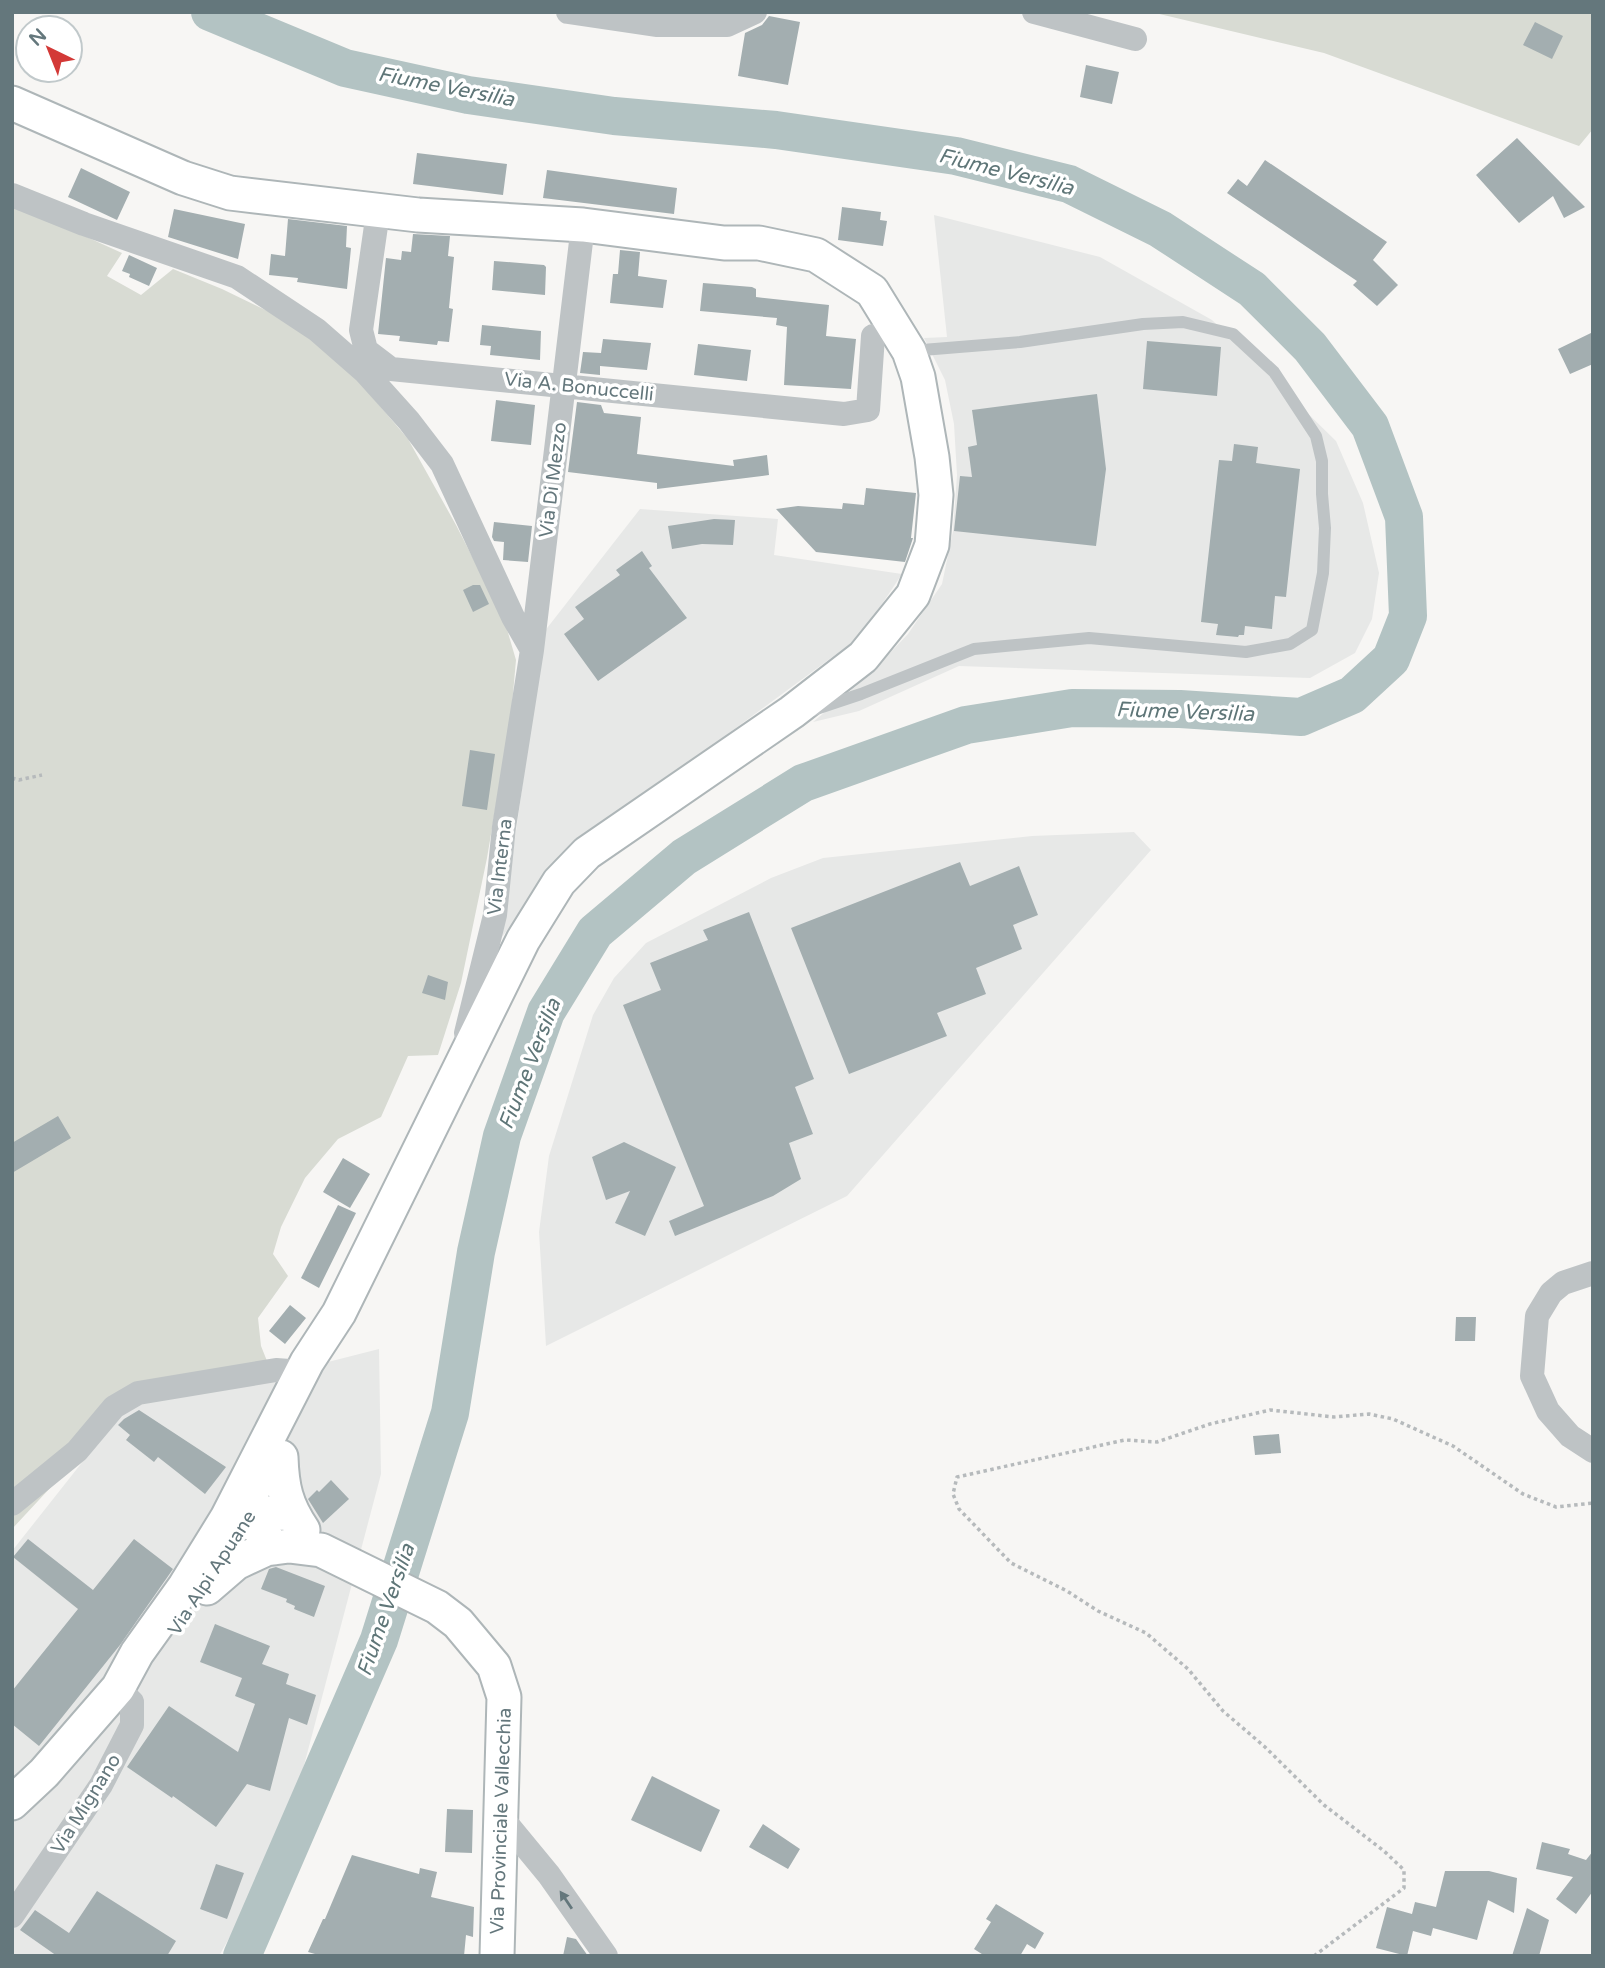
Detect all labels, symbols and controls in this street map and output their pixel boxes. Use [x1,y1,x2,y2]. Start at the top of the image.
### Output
north arrow [14,14,84,84]
text: N [25,24,51,51]
water label: Fiume Versilia [376,62,517,113]
water label: Fiume Versilia [936,143,1077,201]
street label: Via A. Bonuccelli [503,368,655,406]
street label: Via Di Mezzo [535,421,571,539]
water label: Fiume Versilia [1116,697,1256,727]
street label: Via Interna [483,817,517,917]
water label: Fiume Versilia [494,994,567,1133]
street label: Via Alpi Apuane [163,1506,261,1640]
water label: Fiume Versilia [352,1540,421,1679]
street label: Via Provinciale Vallecchia [486,1707,516,1935]
street label: Via Mignano [47,1750,125,1858]
one-way arrow [560,1890,573,1910]

